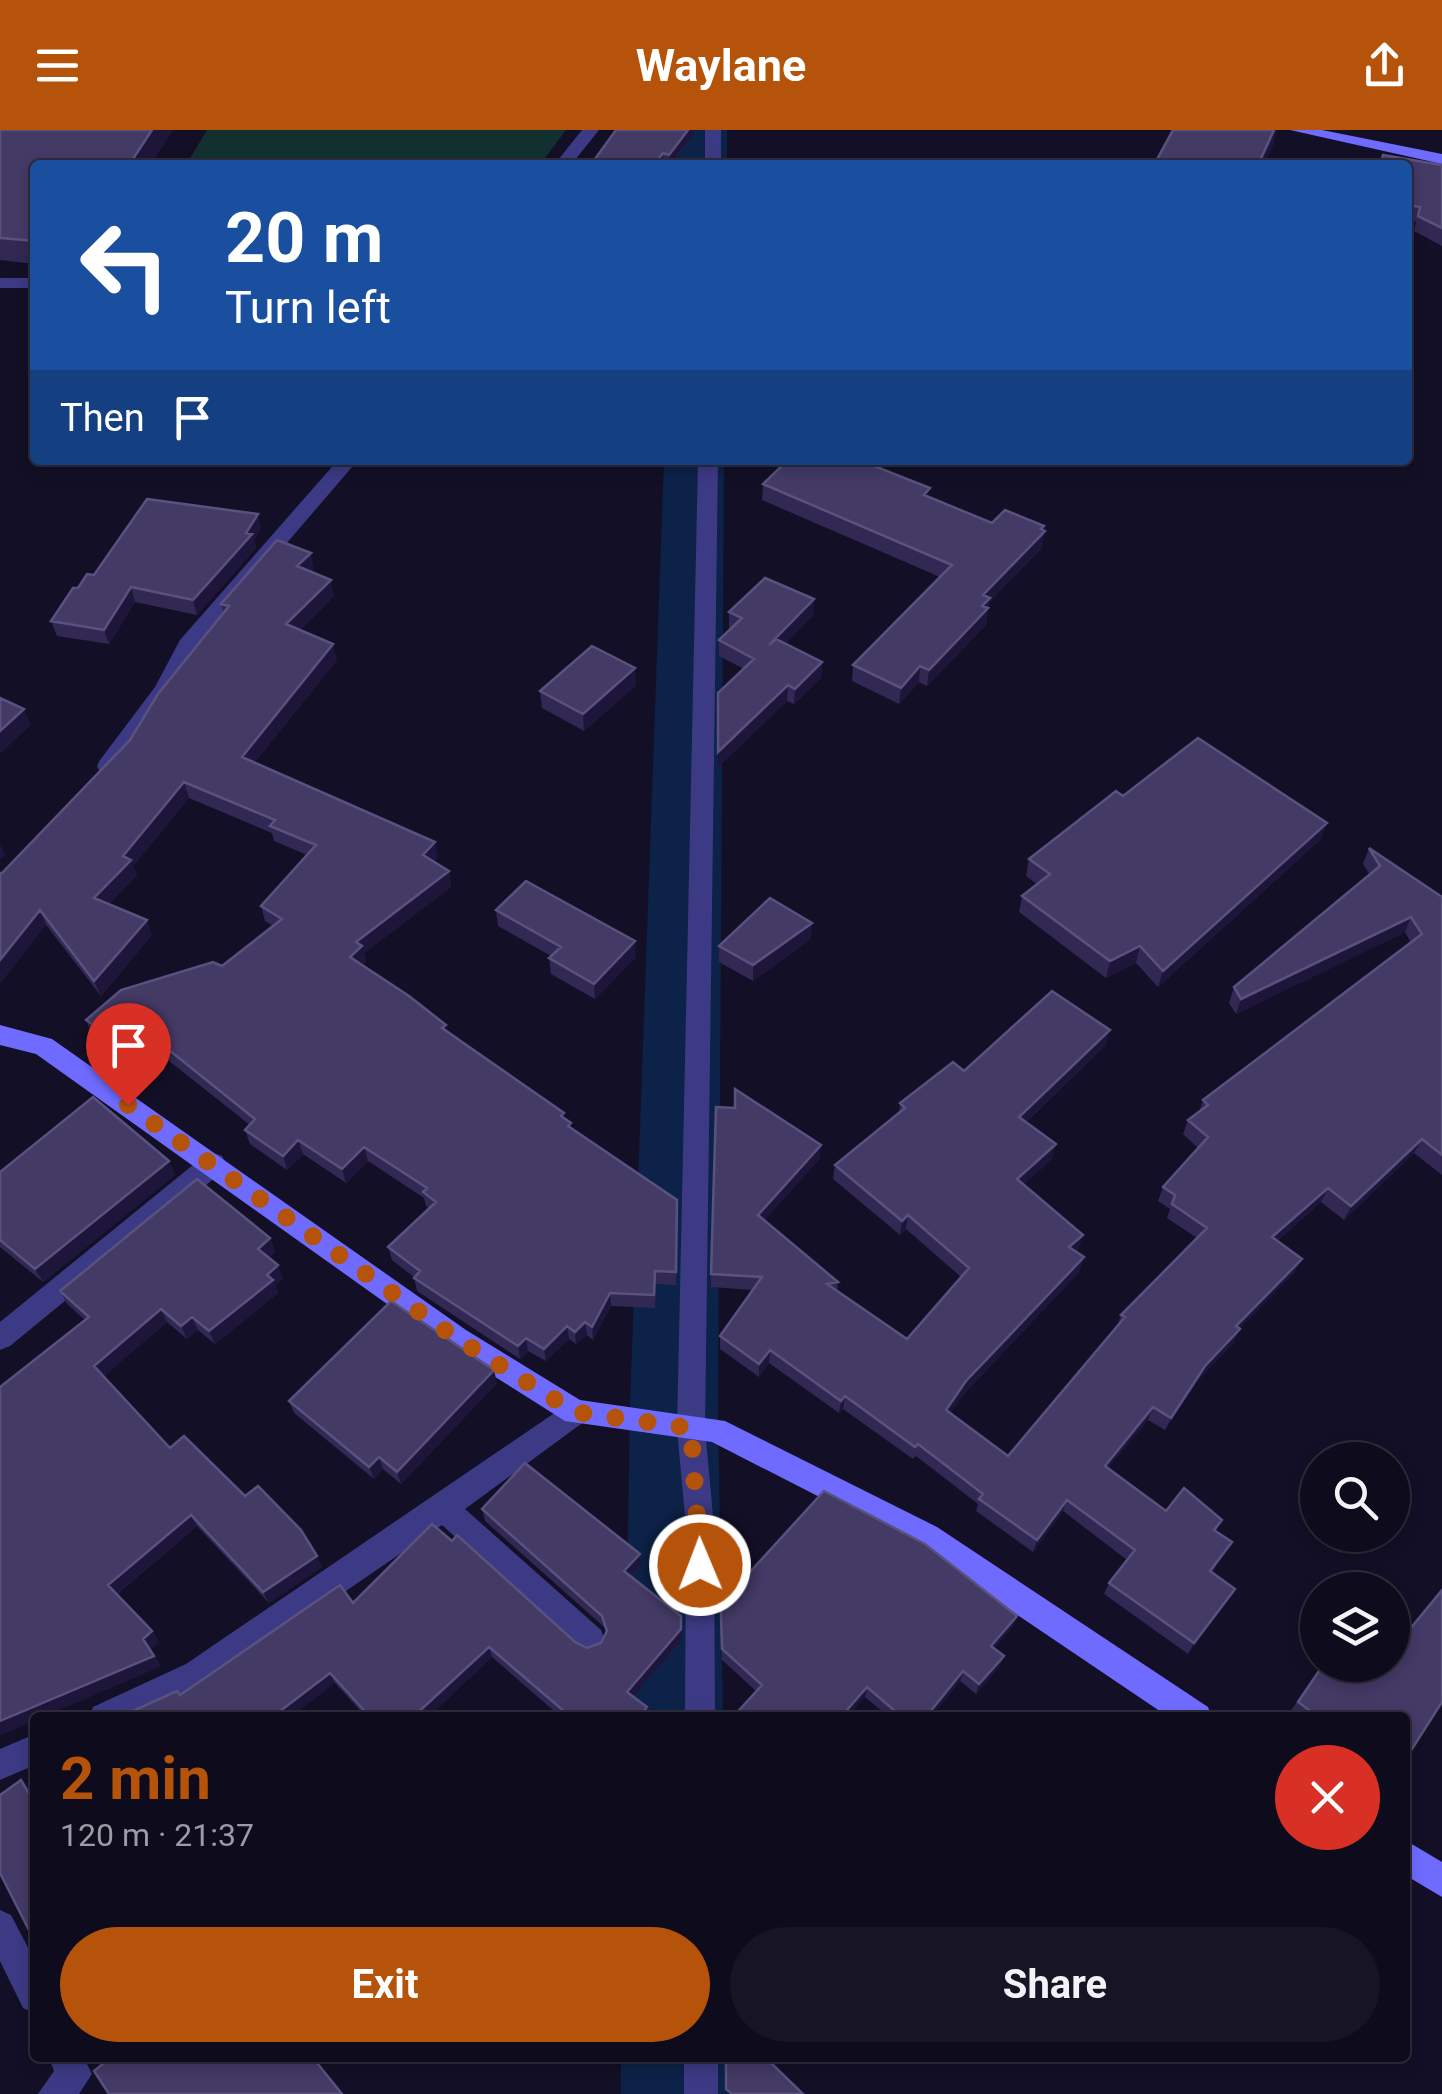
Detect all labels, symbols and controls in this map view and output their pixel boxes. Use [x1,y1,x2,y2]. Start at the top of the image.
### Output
icon: menu [30,38,85,93]
icon: share [1357,38,1412,93]
text: Waylane [636,39,806,92]
text: 20 m [225,197,383,279]
icon: left [60,200,190,330]
text: Turn left [225,281,391,334]
icon: arrive [165,390,220,445]
text: Then [60,396,145,440]
pin [86,1003,171,1106]
icon: arrive [101,1018,156,1073]
map controls [1300,1442,1410,1682]
button: search [1300,1442,1410,1552]
position arrow [648,1513,752,1617]
button: layers [1300,1572,1410,1682]
text: 2 min [60,1743,211,1814]
button: close [1275,1745,1380,1850]
text: 120 m · 21:37 [60,1816,254,1854]
button: Exit [60,1927,710,2042]
button: Share [730,1927,1380,2042]

